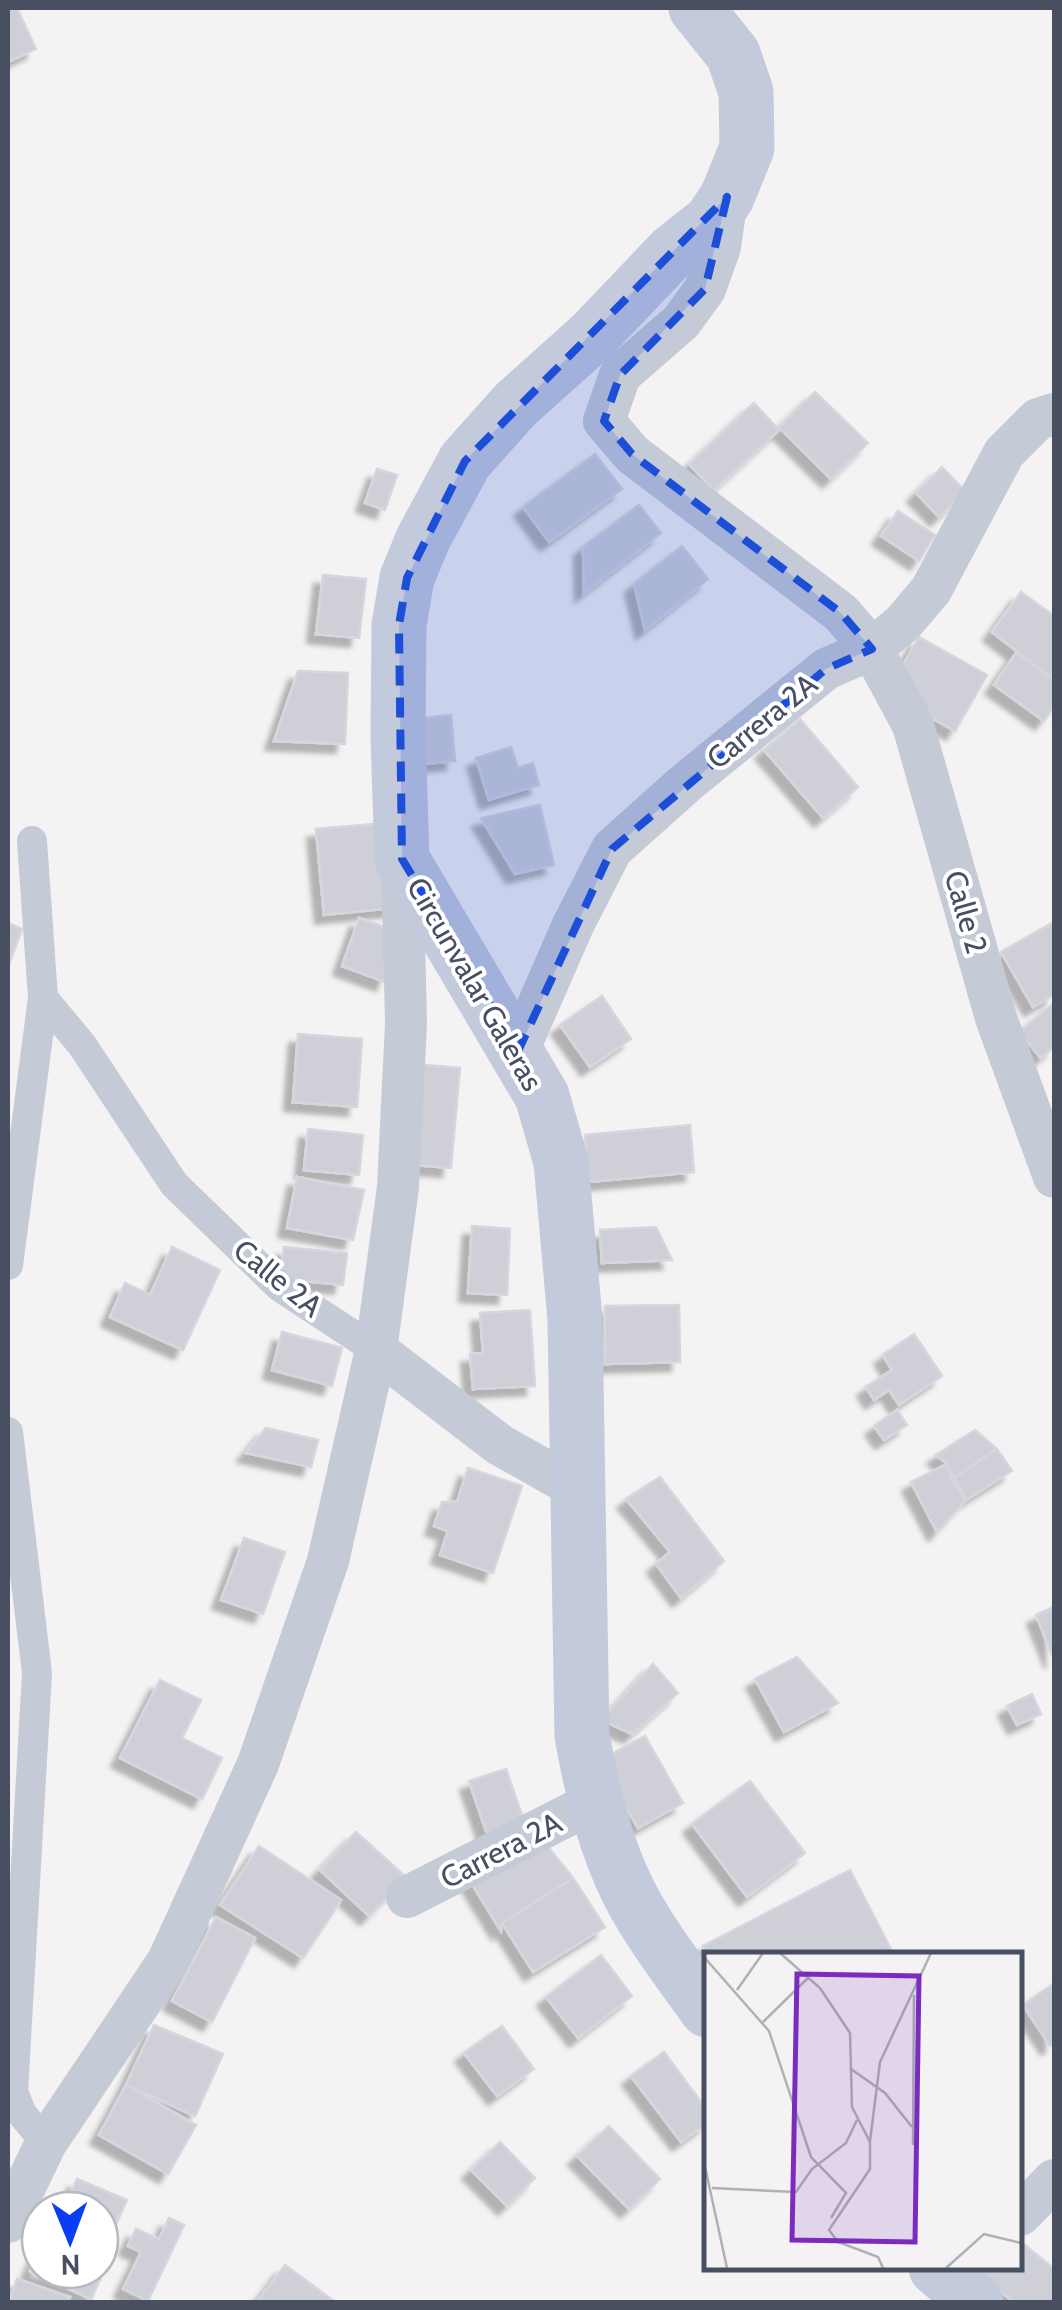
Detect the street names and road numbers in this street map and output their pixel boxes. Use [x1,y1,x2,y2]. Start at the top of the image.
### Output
street label: Carrera 2A [699,665,825,777]
street label: Calle 2 [937,866,995,958]
street label: Circunvalar Galeras [399,871,551,1097]
street label: Calle 2A [226,1231,330,1325]
street label: Carrera 2A [434,1803,568,1896]

